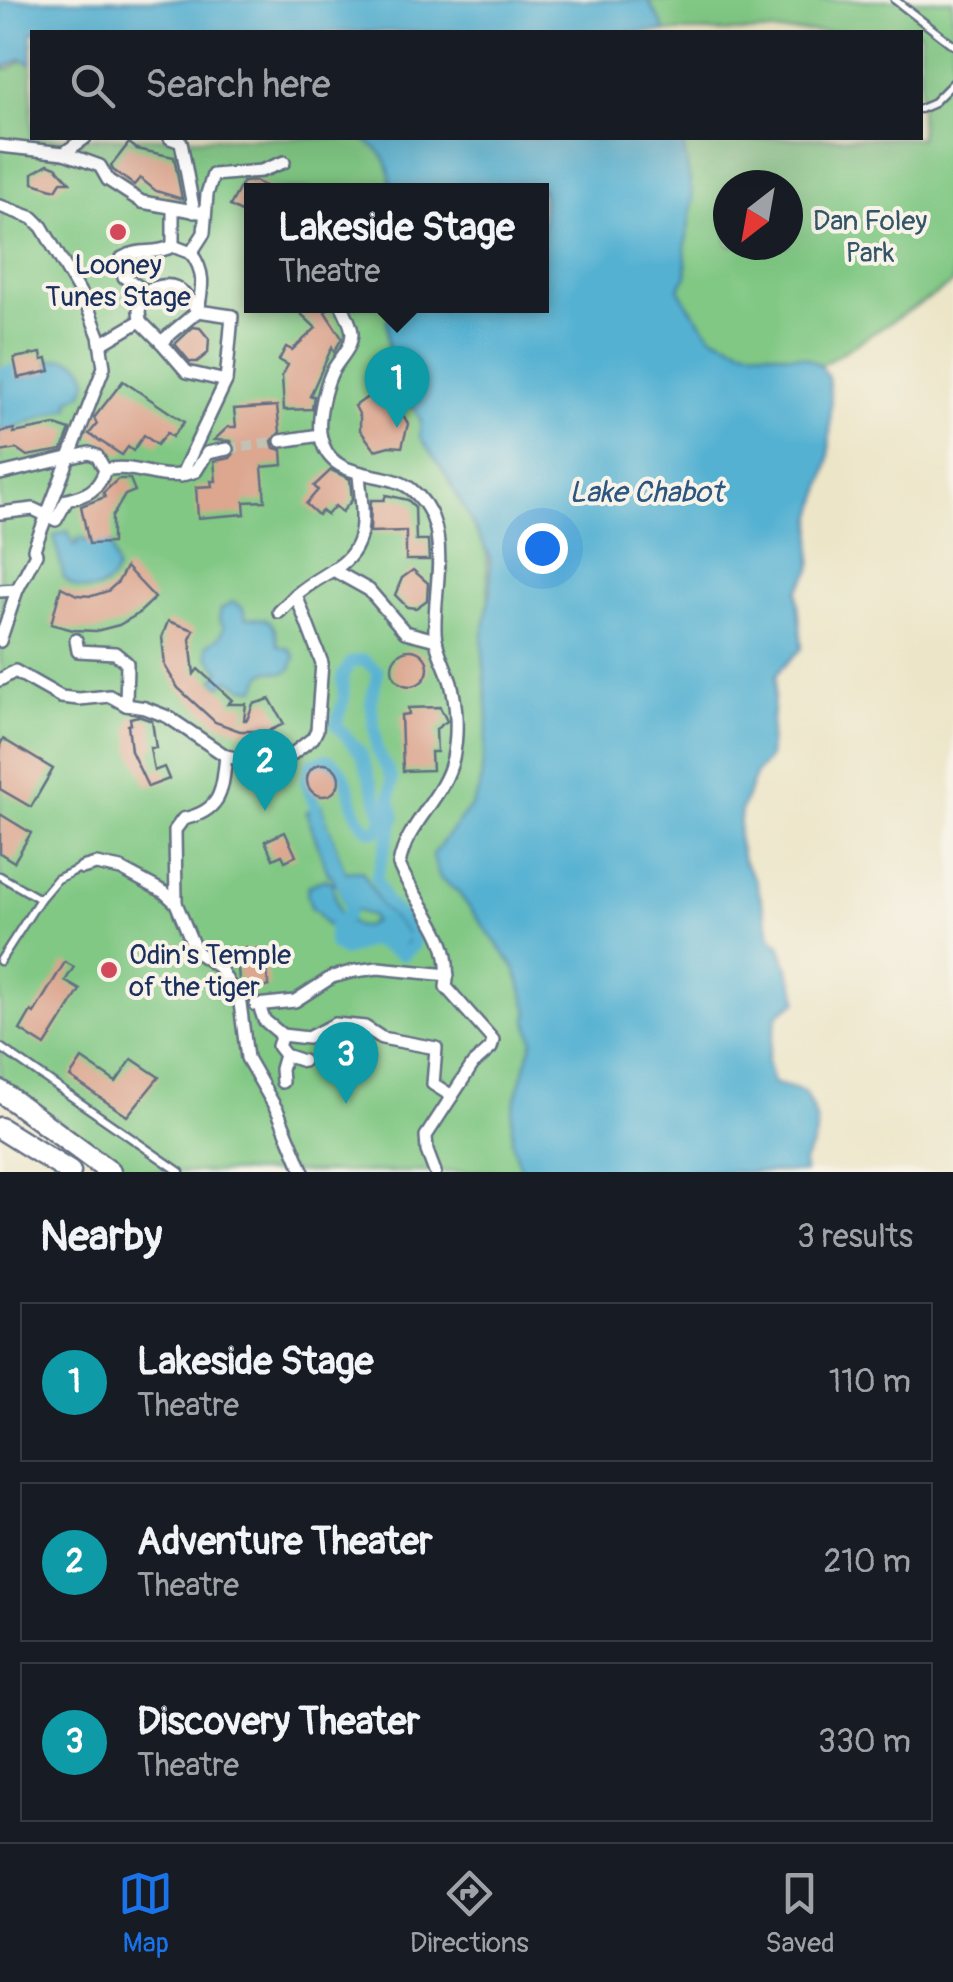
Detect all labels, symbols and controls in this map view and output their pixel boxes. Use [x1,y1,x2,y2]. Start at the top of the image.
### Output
search box [30,30,923,140]
icon: search [65,58,120,113]
text: Search here [145,61,331,109]
north arrow [713,170,803,260]
popup [244,183,549,313]
text: Lakeside Stage [278,204,515,252]
park label: Dan Foley Park [813,204,927,271]
marker: Looney Tunes Stage [107,221,129,243]
place label: Looney Tunes Stage [45,248,191,315]
text: Theatre [278,252,380,292]
pin: 1 [364,346,430,428]
water label: Lake Chabot [569,474,726,511]
your location [517,523,568,574]
pin: 2 [232,728,298,811]
place label: Odin's Temple of the tiger [129,938,291,1005]
marker: Odin's Temple of the tiger [98,959,120,981]
pin: 3 [314,1022,378,1104]
text: Nearby [40,1211,162,1263]
text: 3 results [797,1217,913,1257]
text: Lakeside Stage [137,1338,373,1386]
text: 1 [68,1362,81,1402]
text: 110 m [829,1362,911,1402]
text: Theatre [137,1386,239,1426]
text: Adventure Theater [137,1518,433,1566]
text: 2 [66,1542,83,1582]
text: 210 m [823,1542,911,1582]
text: Theatre [137,1566,239,1606]
text: Discovery Theater [137,1698,420,1746]
text: 3 [66,1722,83,1762]
text: 330 m [818,1722,911,1762]
text: Theatre [137,1746,239,1786]
tab: Map [118,1866,173,1961]
tab: Directions [410,1866,529,1961]
tab: Saved [765,1866,835,1961]

